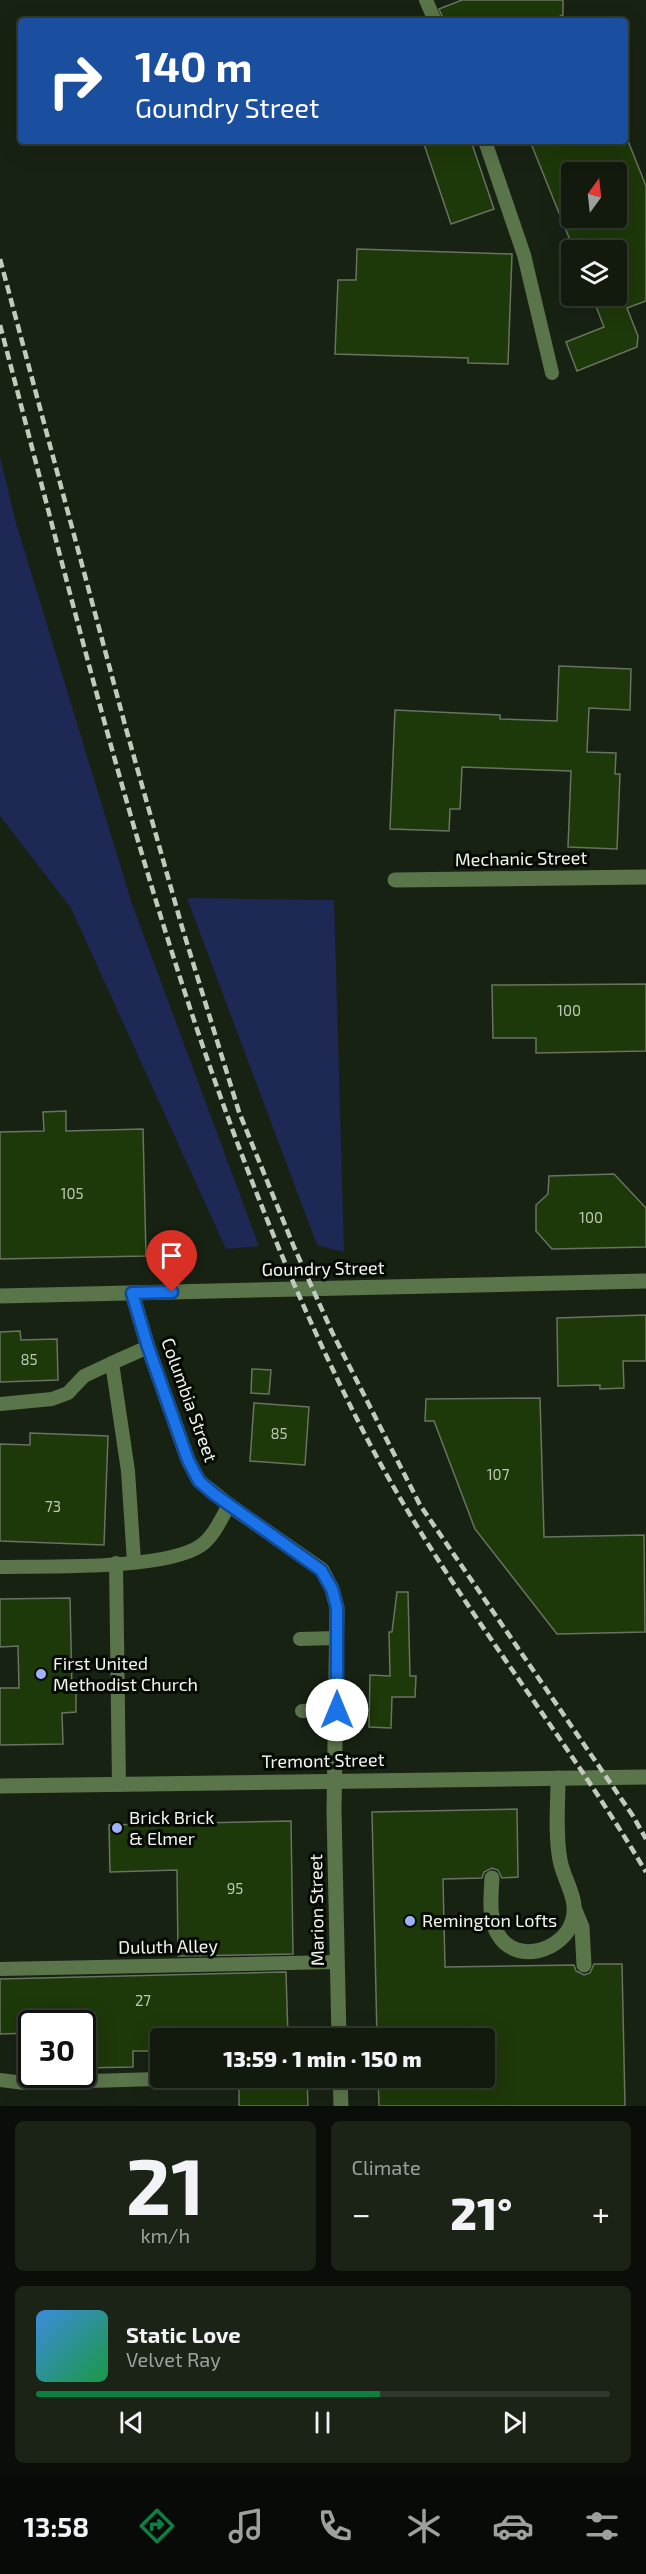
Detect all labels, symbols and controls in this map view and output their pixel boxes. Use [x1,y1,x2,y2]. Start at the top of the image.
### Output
text: 140 m [135,40,252,90]
icon: right [36,42,114,120]
text: Goundry Street [135,91,319,123]
north arrow [561,162,627,228]
map controls [561,162,627,306]
button: layers [561,240,627,306]
street label: Mechanic Street [455,846,587,870]
house number: 100 [557,1001,581,1019]
house number: 105 [60,1184,84,1202]
house number: 100 [579,1208,603,1226]
pin [146,1230,197,1292]
icon: arrive [155,1239,188,1272]
street label: Goundry Street [261,1256,385,1280]
street label: Columbia Street [157,1335,223,1465]
house number: 85 [20,1350,38,1368]
house number: 85 [270,1424,288,1442]
house number: 107 [487,1465,510,1483]
house number: 73 [45,1497,61,1515]
place label: First United Methodist Church [53,1652,198,1695]
marker: First United Methodist Church [34,1667,48,1681]
position arrow [305,1678,369,1742]
street label: Tremont Street [261,1748,385,1772]
place label: Brick Brick & Elmer [129,1806,214,1849]
marker: Brick Brick & Elmer [110,1821,124,1835]
street label: Marion Street [304,1854,328,1966]
house number: 95 [227,1879,243,1897]
place label: Remington Lofts [422,1909,557,1931]
marker: Remington Lofts [403,1914,417,1928]
street label: Duluth Alley [118,1934,219,1958]
house number: 27 [135,1991,151,2009]
speed limit sign: 30 [18,2010,96,2088]
text: 13:59 · 1 min · 150 m [223,2045,422,2071]
text: 21 [126,2137,205,2231]
text: Climate [352,2155,421,2179]
text: 21° [450,2185,512,2239]
text: − [352,2193,371,2233]
text: + [592,2193,610,2233]
text: km/h [140,2223,190,2247]
text: Static Love [126,2321,241,2347]
text: Velvet Ray [126,2347,221,2371]
icon: previous [115,2406,148,2439]
icon: pause [306,2406,339,2439]
icon: next [498,2406,531,2439]
icon: directions [136,2505,178,2547]
icon: music [225,2505,267,2547]
icon: phone [314,2505,356,2547]
icon: climate [403,2505,445,2547]
icon: car [492,2505,534,2547]
icon: filters [581,2505,623,2547]
text: 13:58 [23,2510,89,2542]

